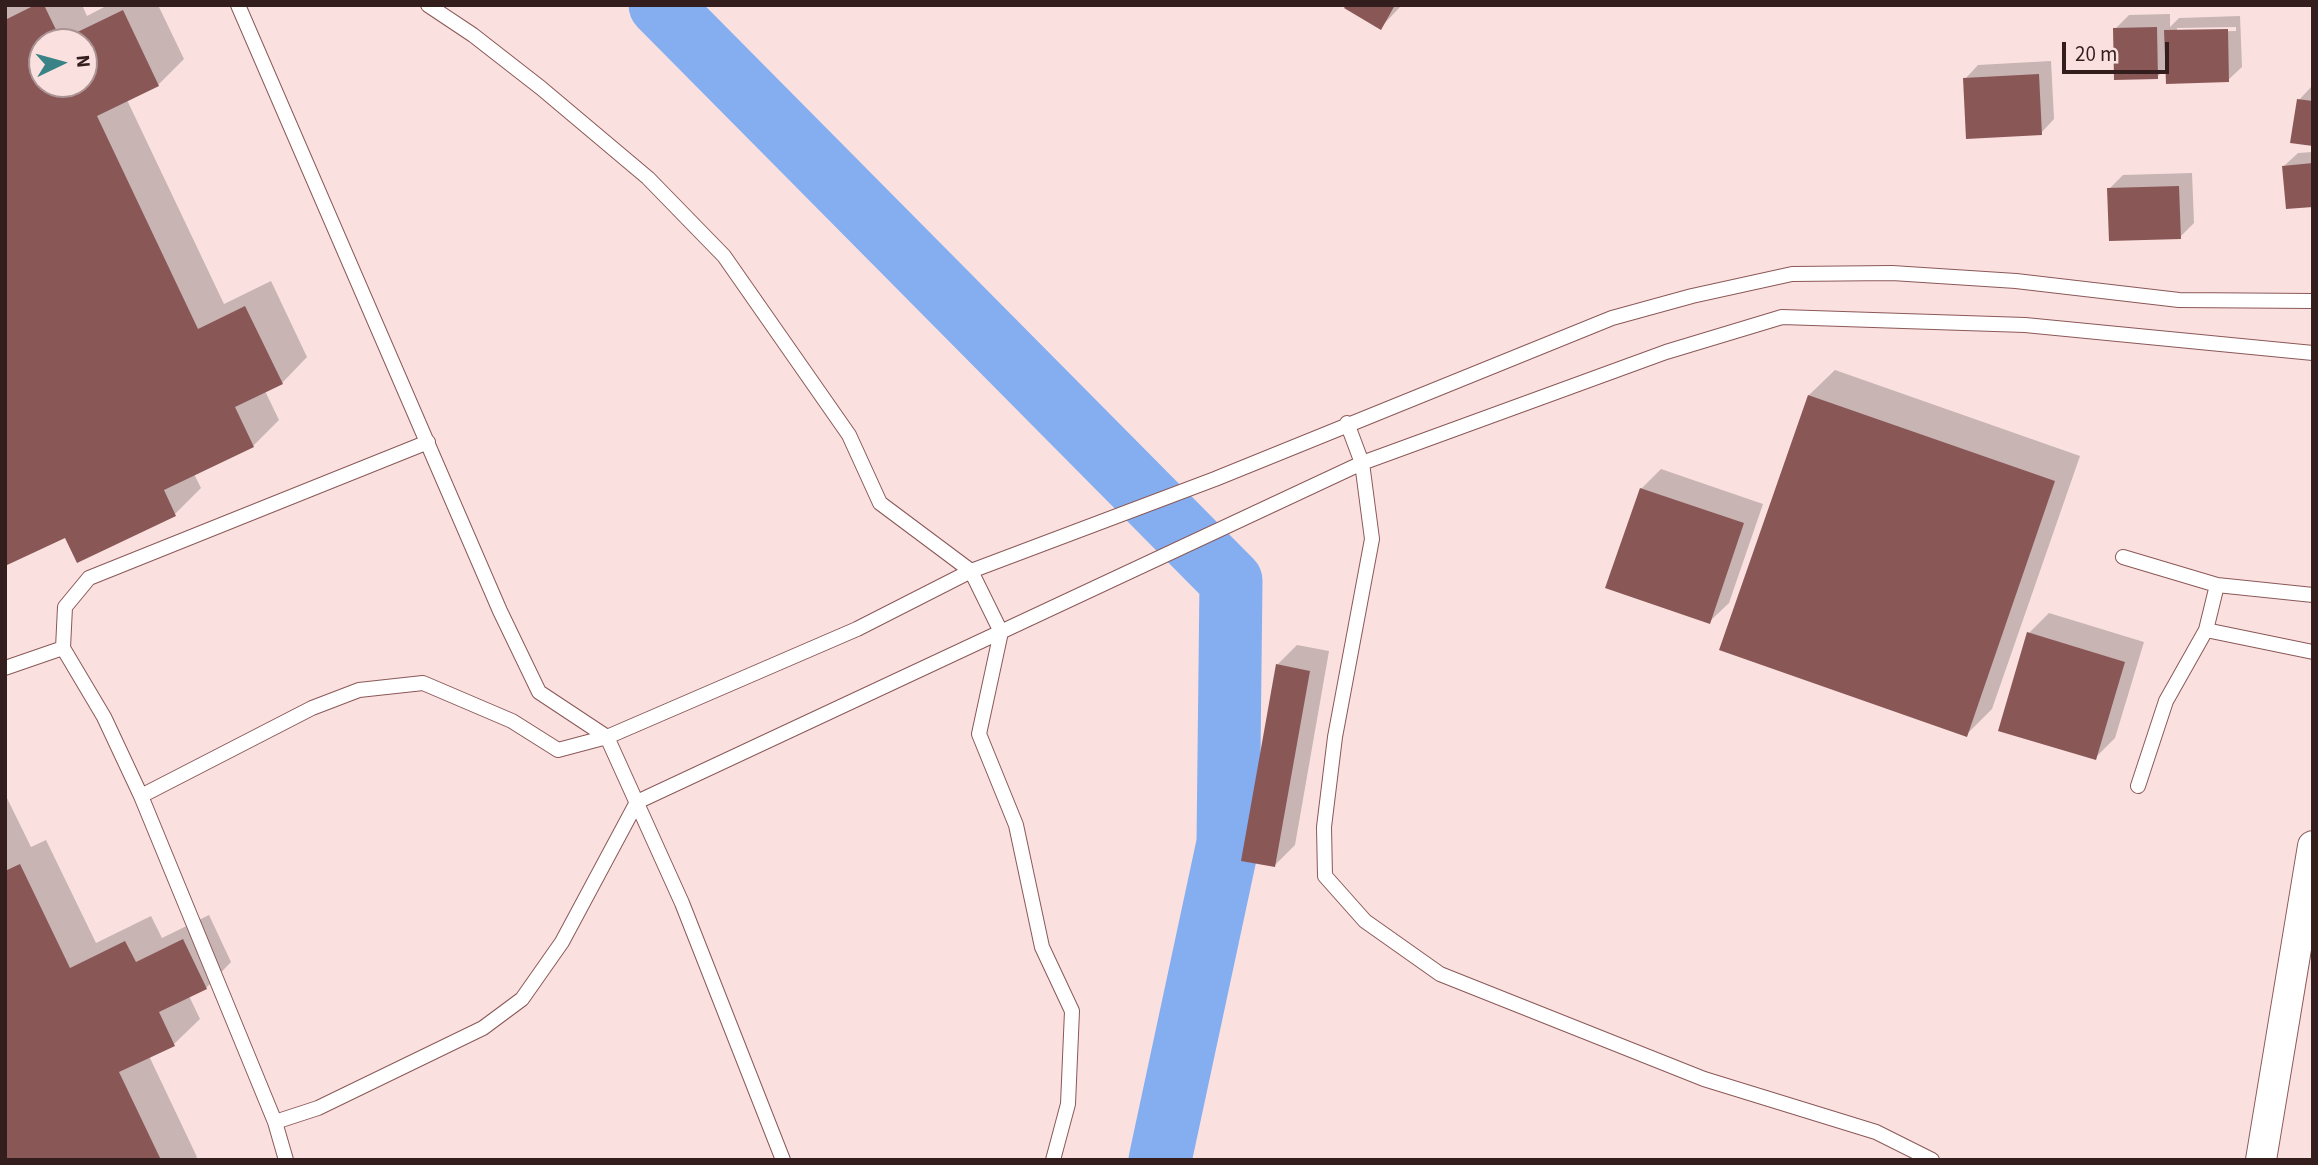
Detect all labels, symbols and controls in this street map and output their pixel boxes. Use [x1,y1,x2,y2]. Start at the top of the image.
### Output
north arrow [28,28,98,98]
scale bar [2066,28,2173,72]
text: 20 m [2075,39,2117,69]
text: N [68,54,96,69]

